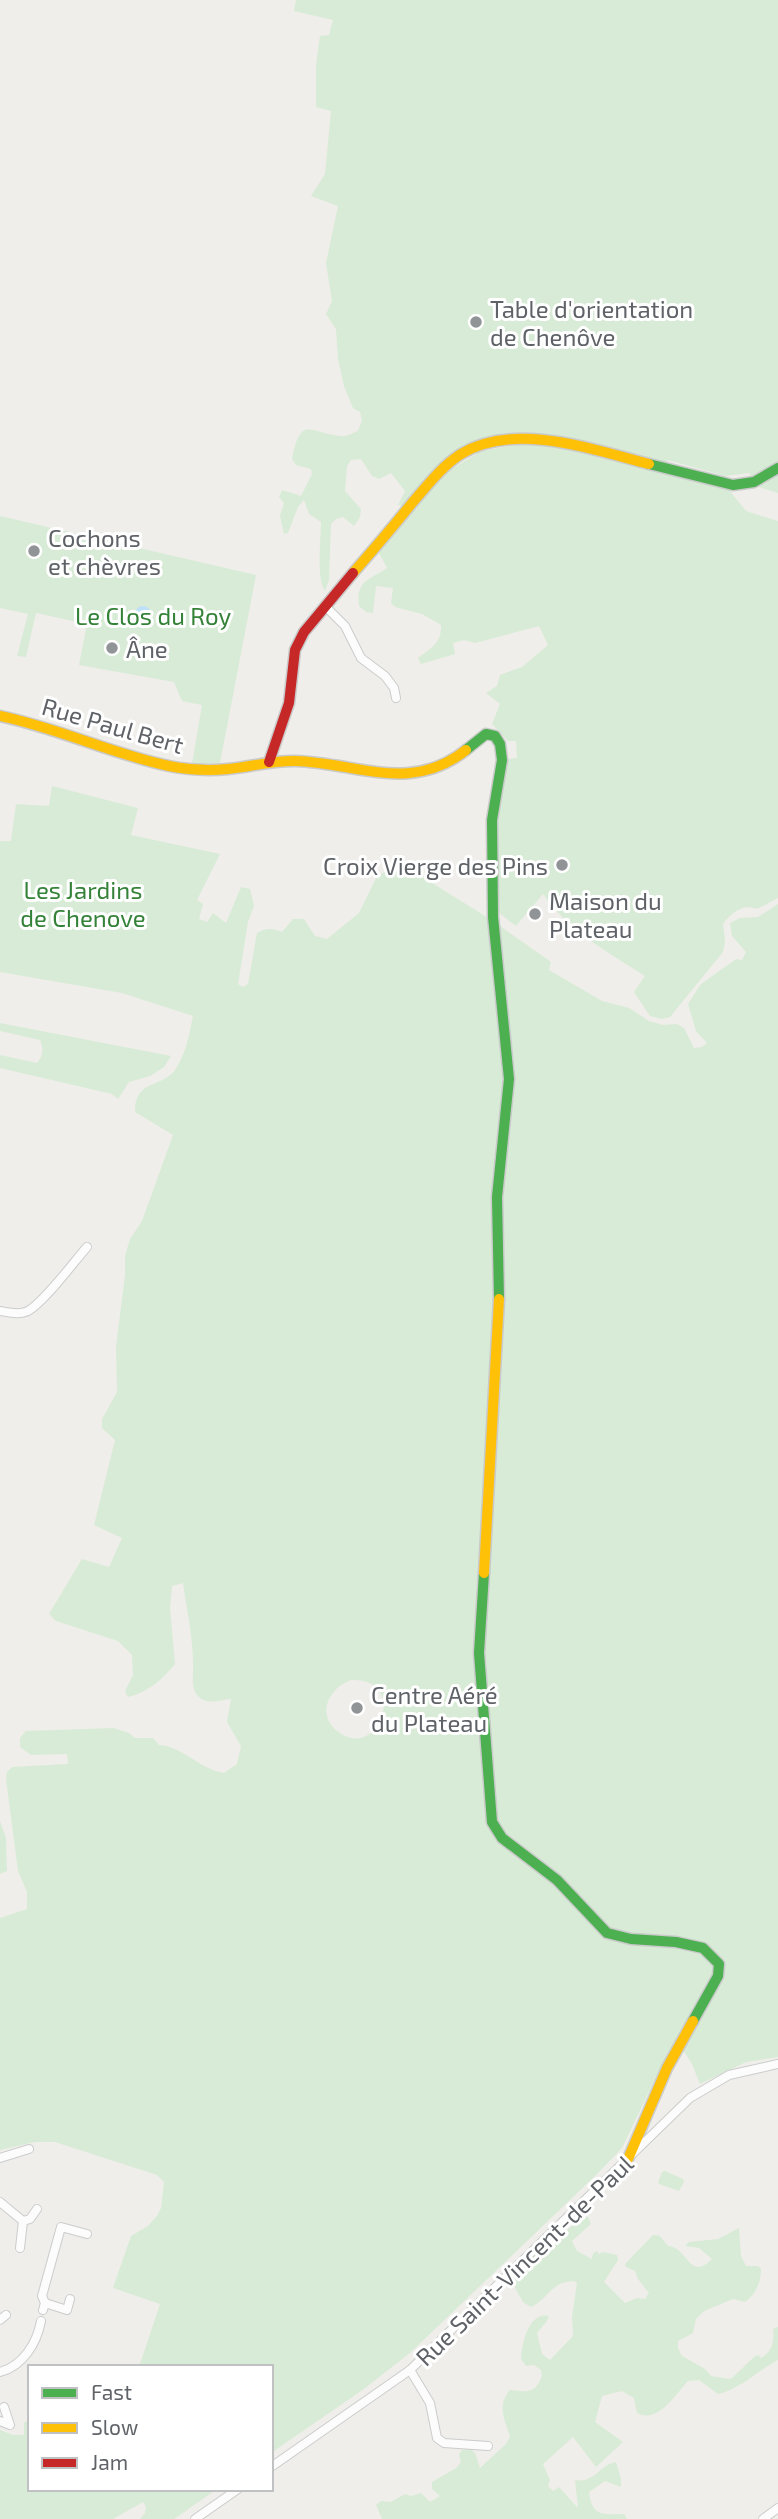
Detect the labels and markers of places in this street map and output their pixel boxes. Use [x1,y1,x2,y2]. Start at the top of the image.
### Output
place label: Table d'orientation de Chenôve [490,294,693,351]
marker: Table d'orientation de Chenôve [468,314,484,330]
place label: Cochons et chèvres [48,523,161,580]
marker: Cochons et chèvres [26,543,42,559]
place label: Âne [126,634,168,663]
marker: Âne [104,640,120,656]
place label: Croix Vierge des Pins [323,851,548,880]
marker: Croix Vierge des Pins [554,857,570,873]
place label: Maison du Plateau [549,886,662,943]
marker: Maison du Plateau [527,906,543,922]
place label: Centre Aéré du Plateau [371,1680,498,1737]
marker: Centre Aéré du Plateau [349,1700,365,1716]

